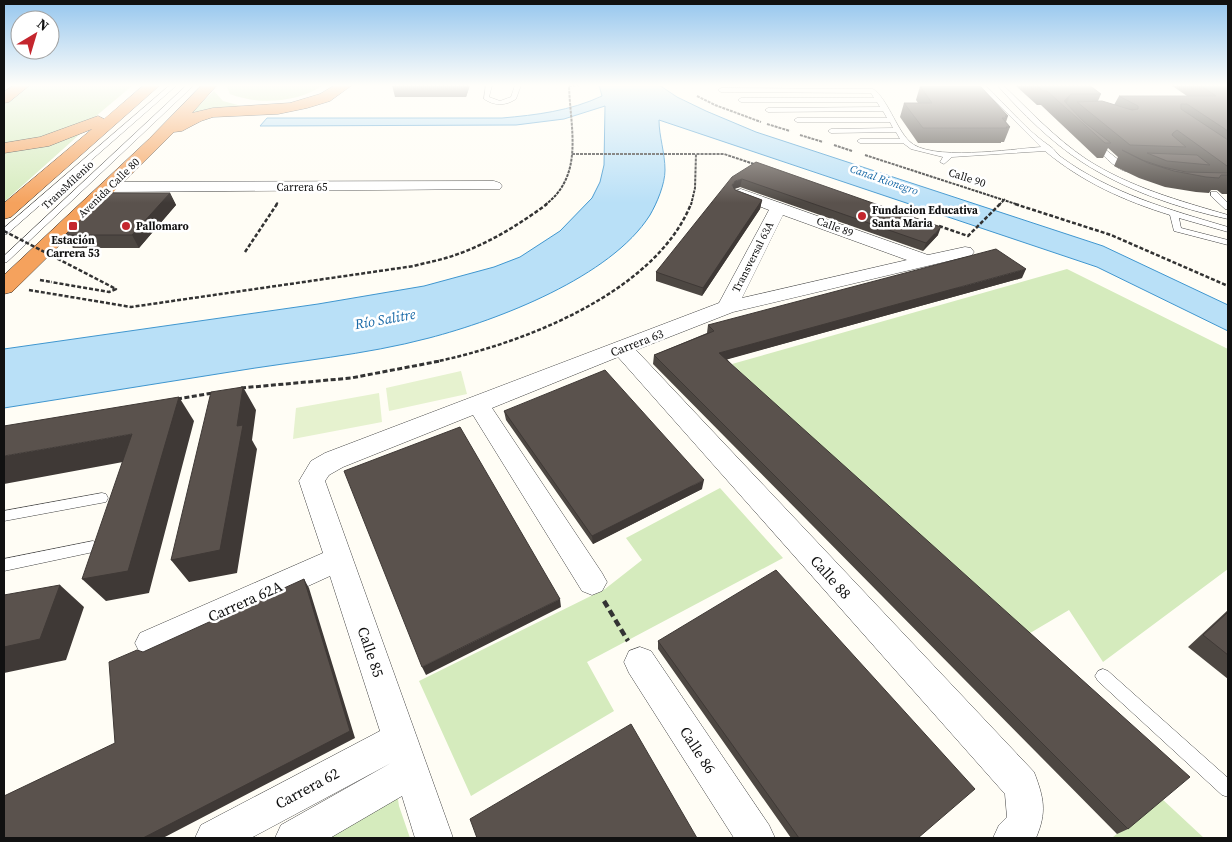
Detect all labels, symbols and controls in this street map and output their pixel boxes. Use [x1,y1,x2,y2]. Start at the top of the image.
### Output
north arrow [10,10,60,60]
text: N [33,14,53,36]
street label: Avenida Calle 80 [75,154,143,221]
street label: TransMilenio [39,157,97,213]
water label: Canal Rionegro [848,161,921,199]
street label: Calle 90 [946,165,988,191]
street label: Carrera 65 [277,180,328,195]
place label: Fundacion Educativa Santa Maria [872,203,978,231]
marker: Fundacion Educativa Santa Maria [856,210,868,222]
street label: Calle 89 [814,213,856,241]
street label: Transversal 63A [729,218,778,295]
place label: Pallomaro [136,219,189,234]
marker: Estación Carrera 53 [67,220,79,232]
marker: Pallomaro [120,220,132,232]
place label: Estación Carrera 53 [46,233,100,261]
water label: Río Salitre [352,304,417,334]
street label: Carrera 63 [608,326,666,360]
street label: Calle 88 [806,551,856,603]
street label: Carrera 62A [204,575,286,627]
street label: Calle 85 [353,624,389,680]
street label: Calle 86 [675,722,721,778]
street label: Carrera 62 [271,762,343,814]

